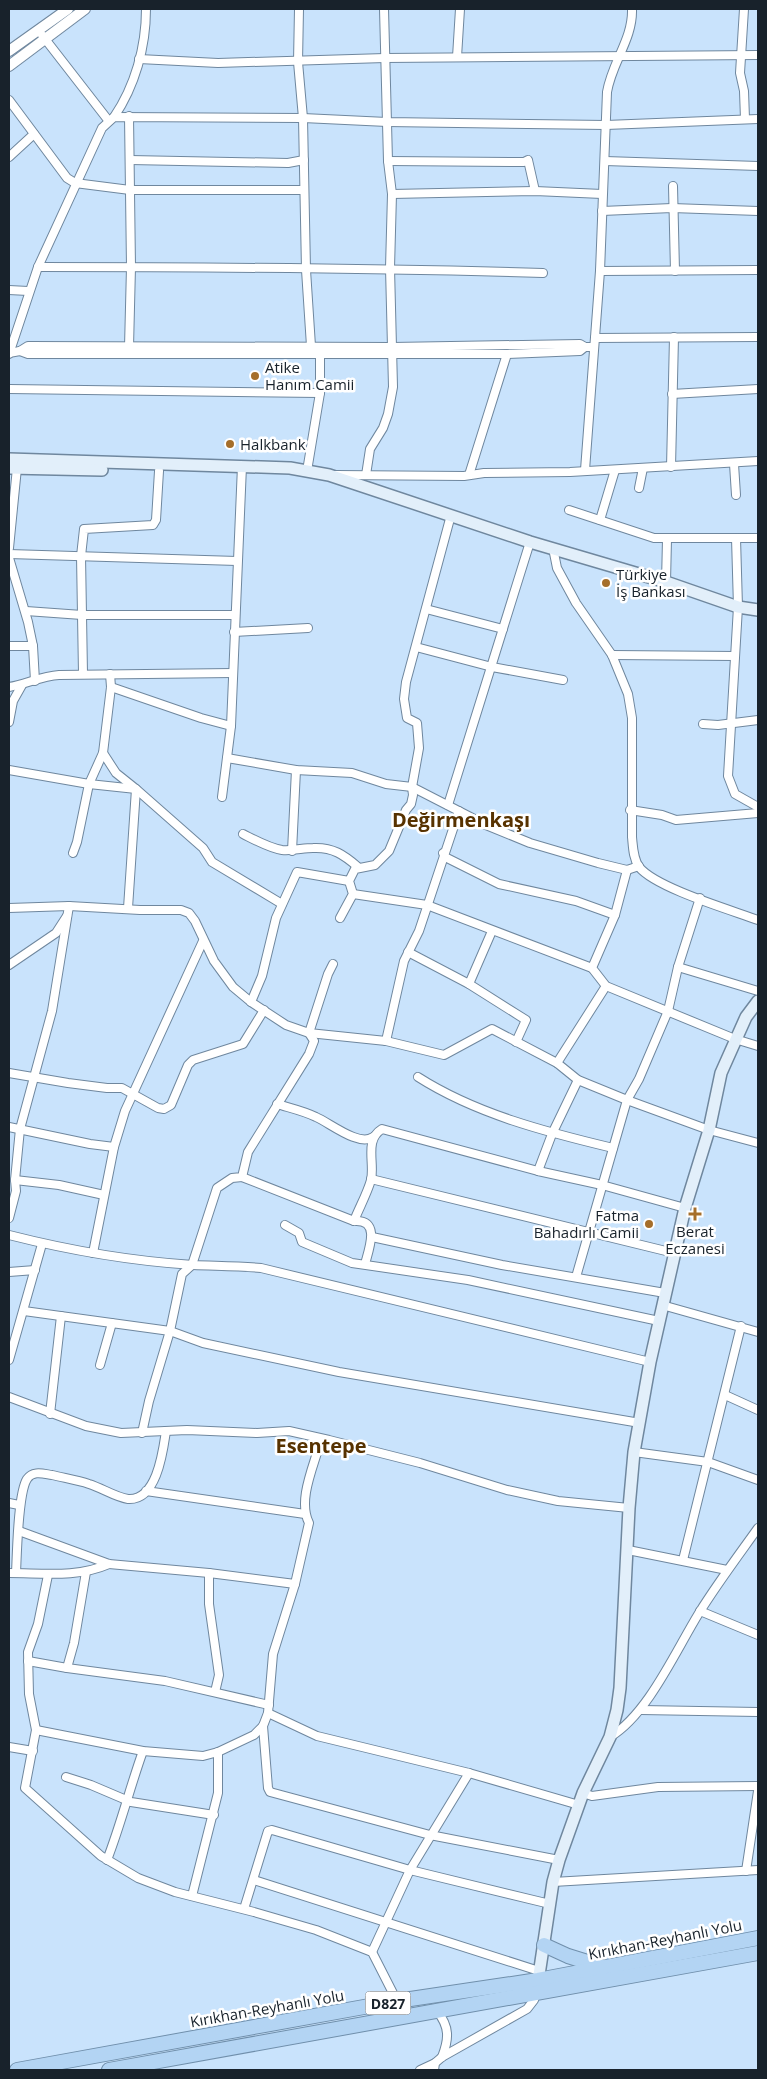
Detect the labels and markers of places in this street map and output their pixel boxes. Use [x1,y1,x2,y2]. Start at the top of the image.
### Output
place label: Atike Hanım Camii [265,357,354,394]
marker: Atike Hanım Camii [249,370,261,382]
place label: Halkbank [240,434,306,454]
marker: Halkbank [224,438,236,450]
place label: Türkiye İş Bankası [616,564,686,601]
marker: Türkiye İş Bankası [600,577,612,589]
place label: Fatma Bahadırlı Camii [534,1205,639,1242]
marker: Berat Eczanesi [689,1208,701,1220]
marker: Fatma Bahadırlı Camii [643,1218,655,1230]
place label: Berat Eczanesi [665,1221,725,1258]

